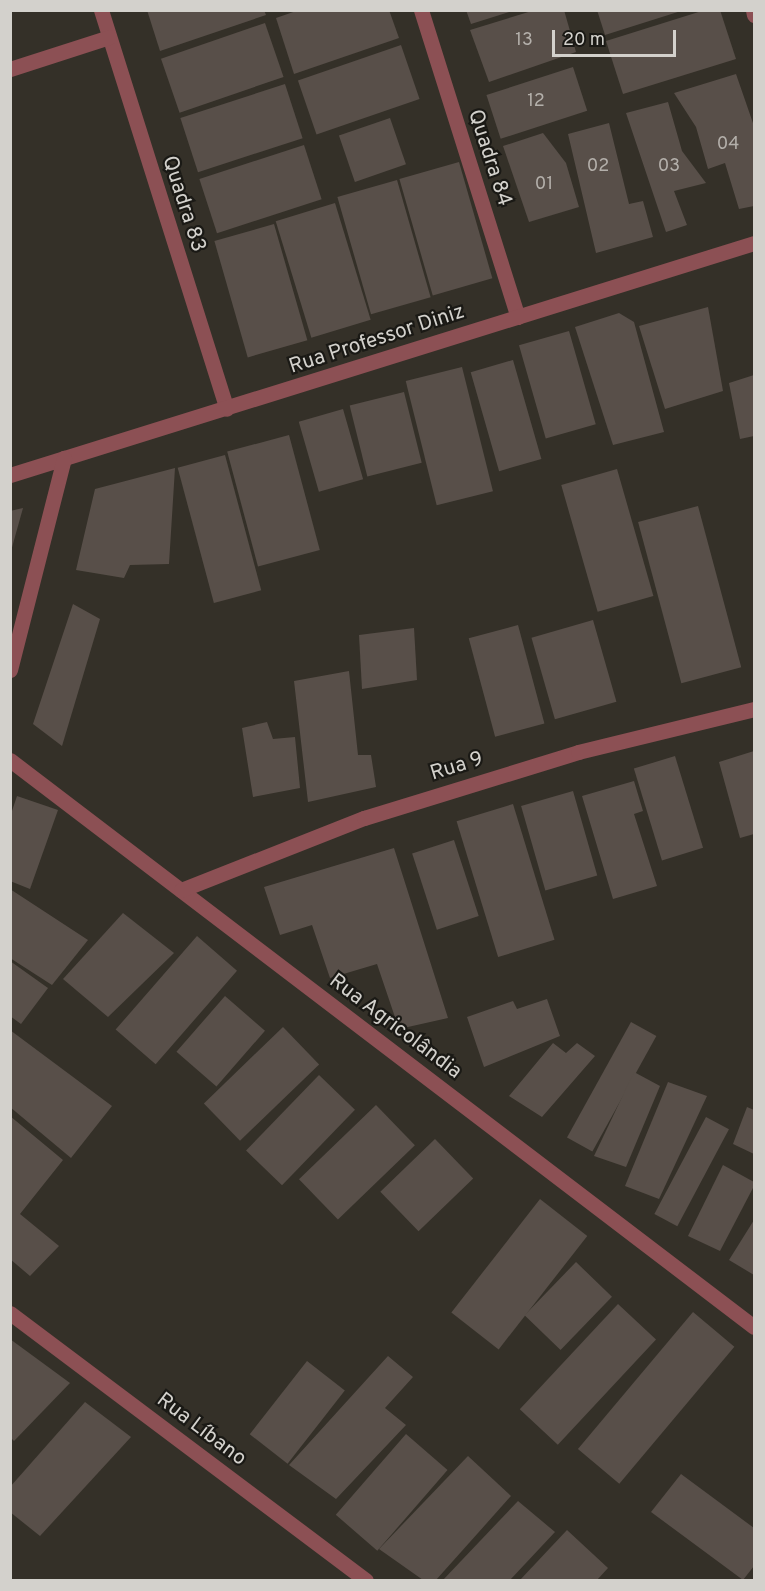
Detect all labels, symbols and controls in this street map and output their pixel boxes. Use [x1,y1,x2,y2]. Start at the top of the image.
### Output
scale bar [555,18,680,56]
text: 20 m [563,29,605,52]
house number: 13 [515,30,533,52]
house number: 12 [527,91,545,113]
street label: Quadra 84 [462,107,516,209]
house number: 04 [717,134,739,156]
street label: Quadra 83 [156,153,210,255]
house number: 02 [587,156,609,178]
house number: 03 [658,156,680,178]
house number: 01 [535,174,553,196]
street label: Rua Professor Diniz [286,300,468,380]
street label: Rua 9 [427,747,487,787]
street label: Rua Agricolândia [323,969,467,1085]
street label: Rua Líbano [151,1388,251,1472]

